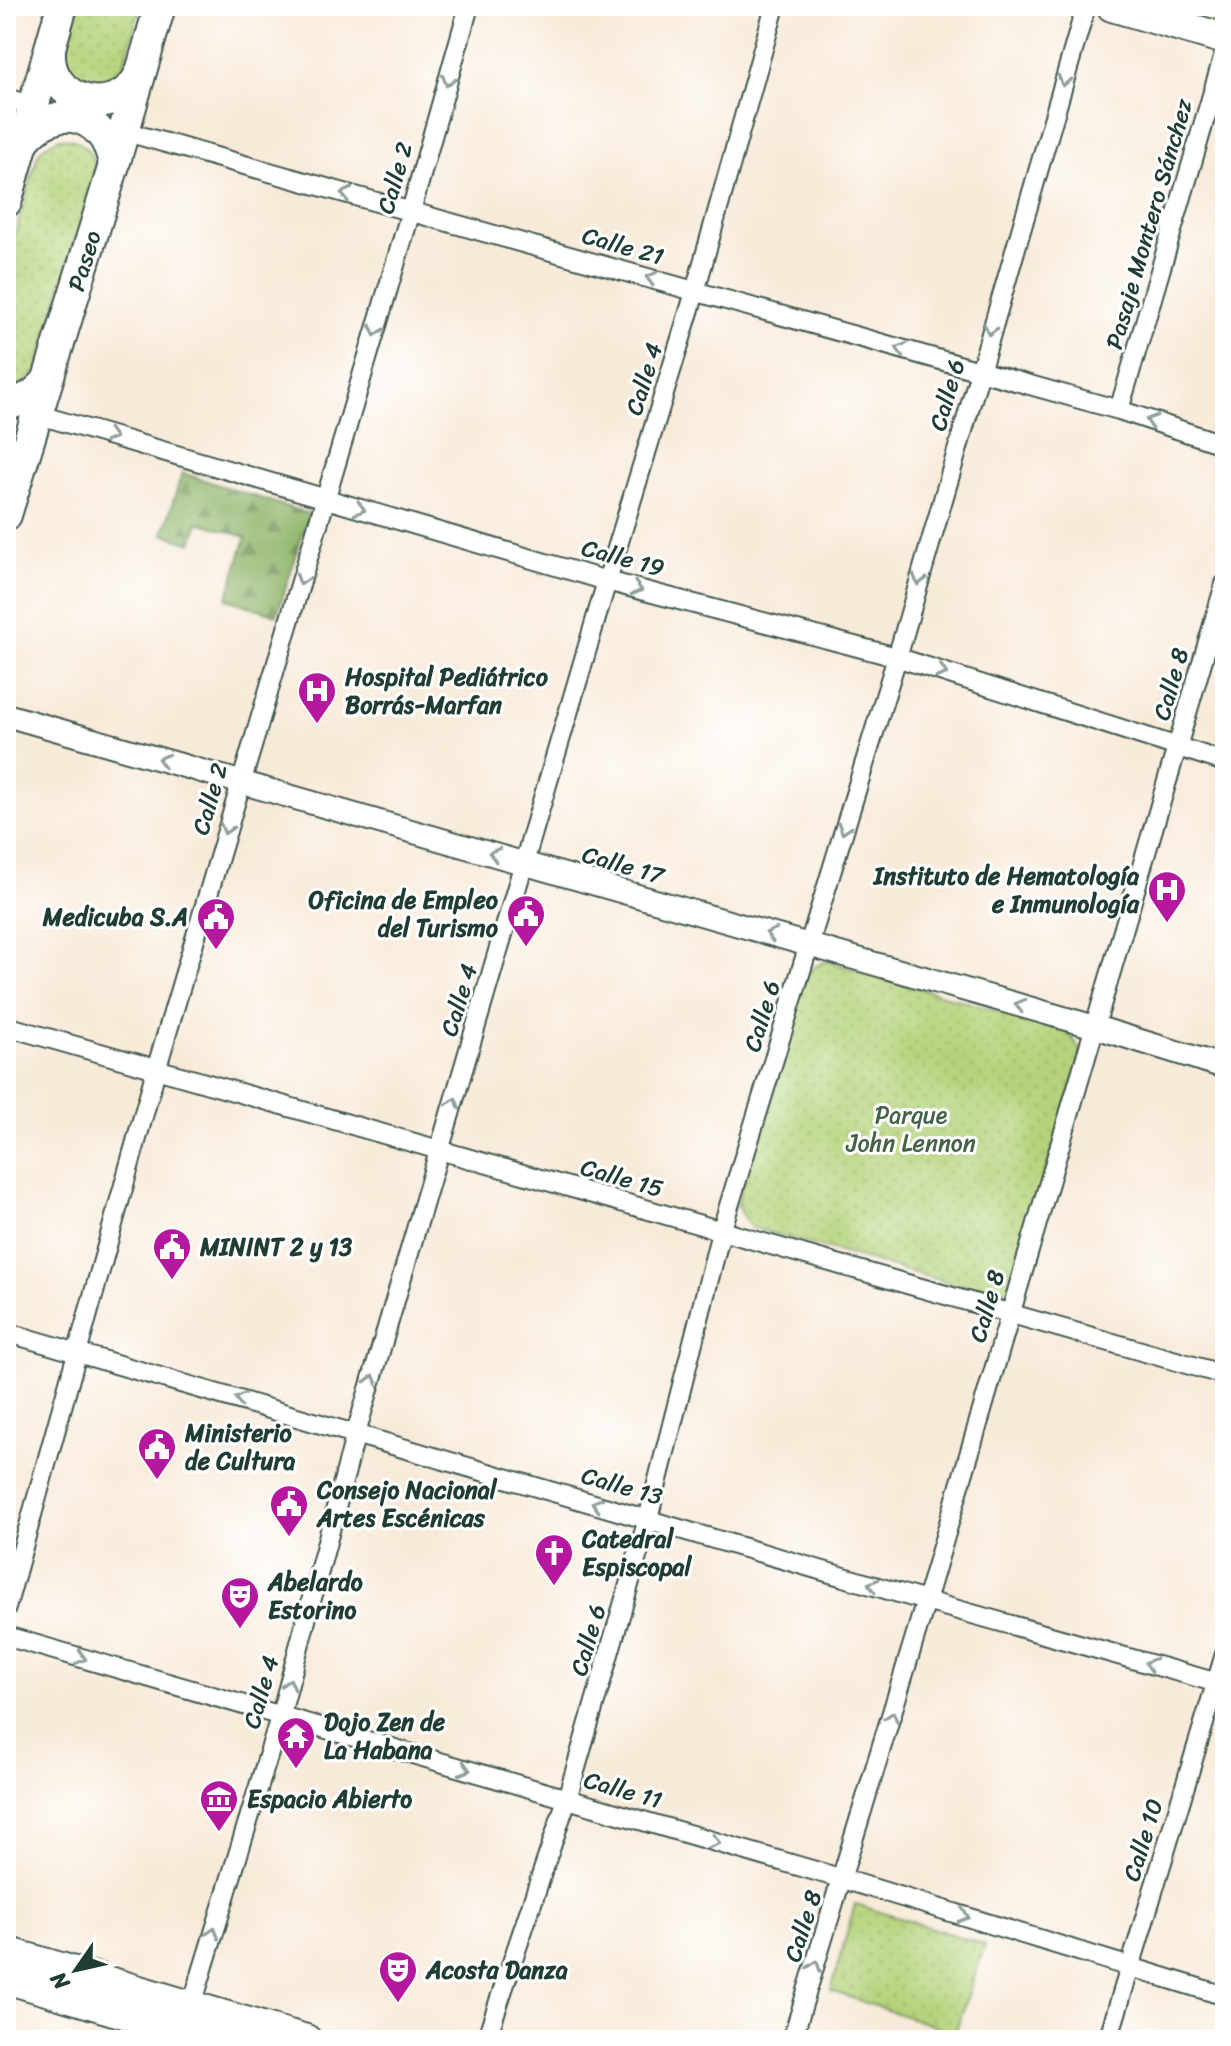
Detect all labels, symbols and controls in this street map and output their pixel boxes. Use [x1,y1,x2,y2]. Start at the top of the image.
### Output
one-way arrow [1057,73,1073,87]
one-way arrow [441,74,457,88]
street label: Pasaje Montero Sánchez [1093,93,1205,354]
street label: Calle 2 [365,137,425,219]
one-way arrow [340,186,354,203]
street label: Calle 21 [577,214,669,278]
street label: Paseo [55,225,114,297]
one-way arrow [644,271,658,288]
one-way arrow [369,323,385,337]
one-way arrow [983,323,1000,337]
street label: Calle 4 [613,337,675,421]
one-way arrow [894,342,908,358]
street label: Calle 6 [917,354,977,436]
one-way arrow [1144,414,1158,430]
one-way arrow [103,427,117,443]
one-way arrow [353,500,367,516]
street label: Calle 19 [577,527,669,589]
one-way arrow [295,572,311,586]
one-way arrow [912,573,928,587]
one-way arrow [630,579,643,596]
street label: Calle 8 [1141,643,1201,725]
place label: Hospital Pediátrico Borrás-Marfan [345,656,549,726]
one-way arrow [935,663,948,679]
hospital icon: Hospital Pediátrico Borrás-Marfan [296,670,338,725]
one-way arrow [157,752,170,769]
street label: Calle 2 [180,758,240,840]
one-way arrow [219,821,235,835]
one-way arrow [837,822,853,836]
street label: Calle 17 [577,833,670,897]
one-way arrow [487,847,501,864]
place label: Instituto de Hematología e Inmunología [872,855,1140,925]
hospital icon: Instituto de Hematología e Inmunología [1146,869,1188,924]
place label: Oficina de Empleo del Turismo [309,879,499,949]
public building icon: Oficina de Empleo del Turismo [505,893,547,948]
place label: Medicuba S.A [42,896,188,938]
public building icon: Medicuba S.A [195,896,237,951]
one-way arrow [764,927,778,943]
street label: Calle 4 [428,958,490,1042]
street label: Calle 6 [731,975,793,1057]
one-way arrow [1014,998,1028,1015]
park label: Parque John Lennon [845,1094,976,1164]
one-way arrow [445,1097,461,1111]
street label: Calle 15 [576,1146,668,1210]
public building icon: MININT 2 y 13 [151,1226,193,1281]
place label: MININT 2 y 13 [199,1226,353,1268]
street label: Calle 8 [957,1265,1017,1347]
one-way arrow [363,1373,379,1387]
one-way arrow [233,1392,247,1408]
place label: Ministerio de Cultura [184,1412,295,1482]
public building icon: Ministerio de Cultura [136,1426,178,1481]
street label: Calle 13 [576,1454,668,1518]
place label: Consejo Nacional Artes Escénicas [316,1469,498,1539]
public building icon: Consejo Nacional Artes Escénicas [268,1483,310,1538]
one-way arrow [590,1497,604,1513]
place label: Catedral Espiscopal [581,1518,692,1588]
church icon: Catedral Espiscopal [533,1532,575,1587]
place label: Abelardo Estorino [267,1561,363,1631]
theatre icon: Abelardo Estorino [219,1575,261,1630]
one-way arrow [866,1578,880,1594]
street label: Calle 6 [558,1599,618,1681]
one-way arrow [74,1648,88,1665]
street label: Calle 4 [231,1651,291,1733]
one-way arrow [1143,1656,1157,1673]
one-way arrow [279,1678,296,1692]
place label: Dojo Zen de La Habana [324,1701,446,1771]
one-way arrow [882,1711,898,1725]
temple icon: Dojo Zen de La Habana [275,1715,317,1770]
street label: Calle 11 [579,1759,667,1821]
one-way arrow [458,1760,472,1776]
museum icon: Espacio Abierto [198,1778,240,1833]
place label: Espacio Abierto [247,1778,412,1820]
street label: Calle 10 [1111,1793,1175,1887]
one-way arrow [707,1833,721,1849]
street label: Calle 8 [772,1884,834,1968]
one-way arrow [957,1907,970,1923]
one-way arrow [204,1927,220,1941]
north arrow [36,1930,116,2010]
theatre icon: Acosta Danza [377,1949,419,2004]
place label: Acosta Danza [425,1949,568,1991]
one-way arrow [806,1959,822,1973]
text: N [39,1963,81,1999]

